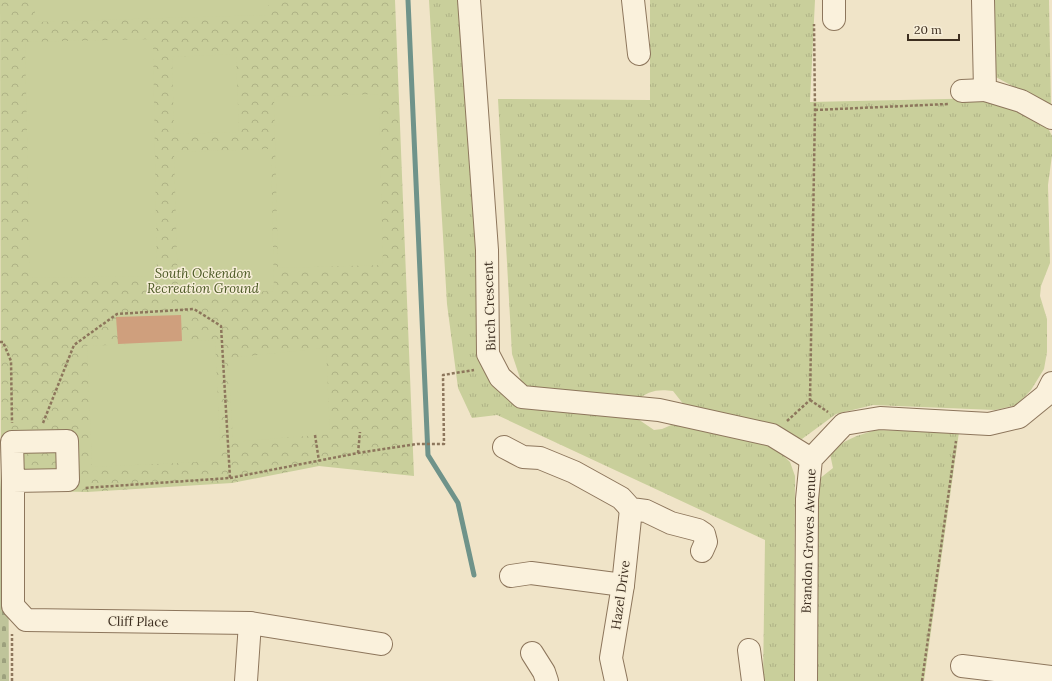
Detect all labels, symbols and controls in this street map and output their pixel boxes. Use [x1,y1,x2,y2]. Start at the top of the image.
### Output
scale bar [908,16,959,42]
text: 20 m [914,22,942,37]
street label: Birch Crescent [479,261,500,351]
park label: South Ockendon Recreation Ground [147,265,260,297]
street label: Brandon Groves Avenue [797,468,820,614]
street label: Hazel Drive [607,559,634,631]
street label: Cliff Place [108,612,168,631]

